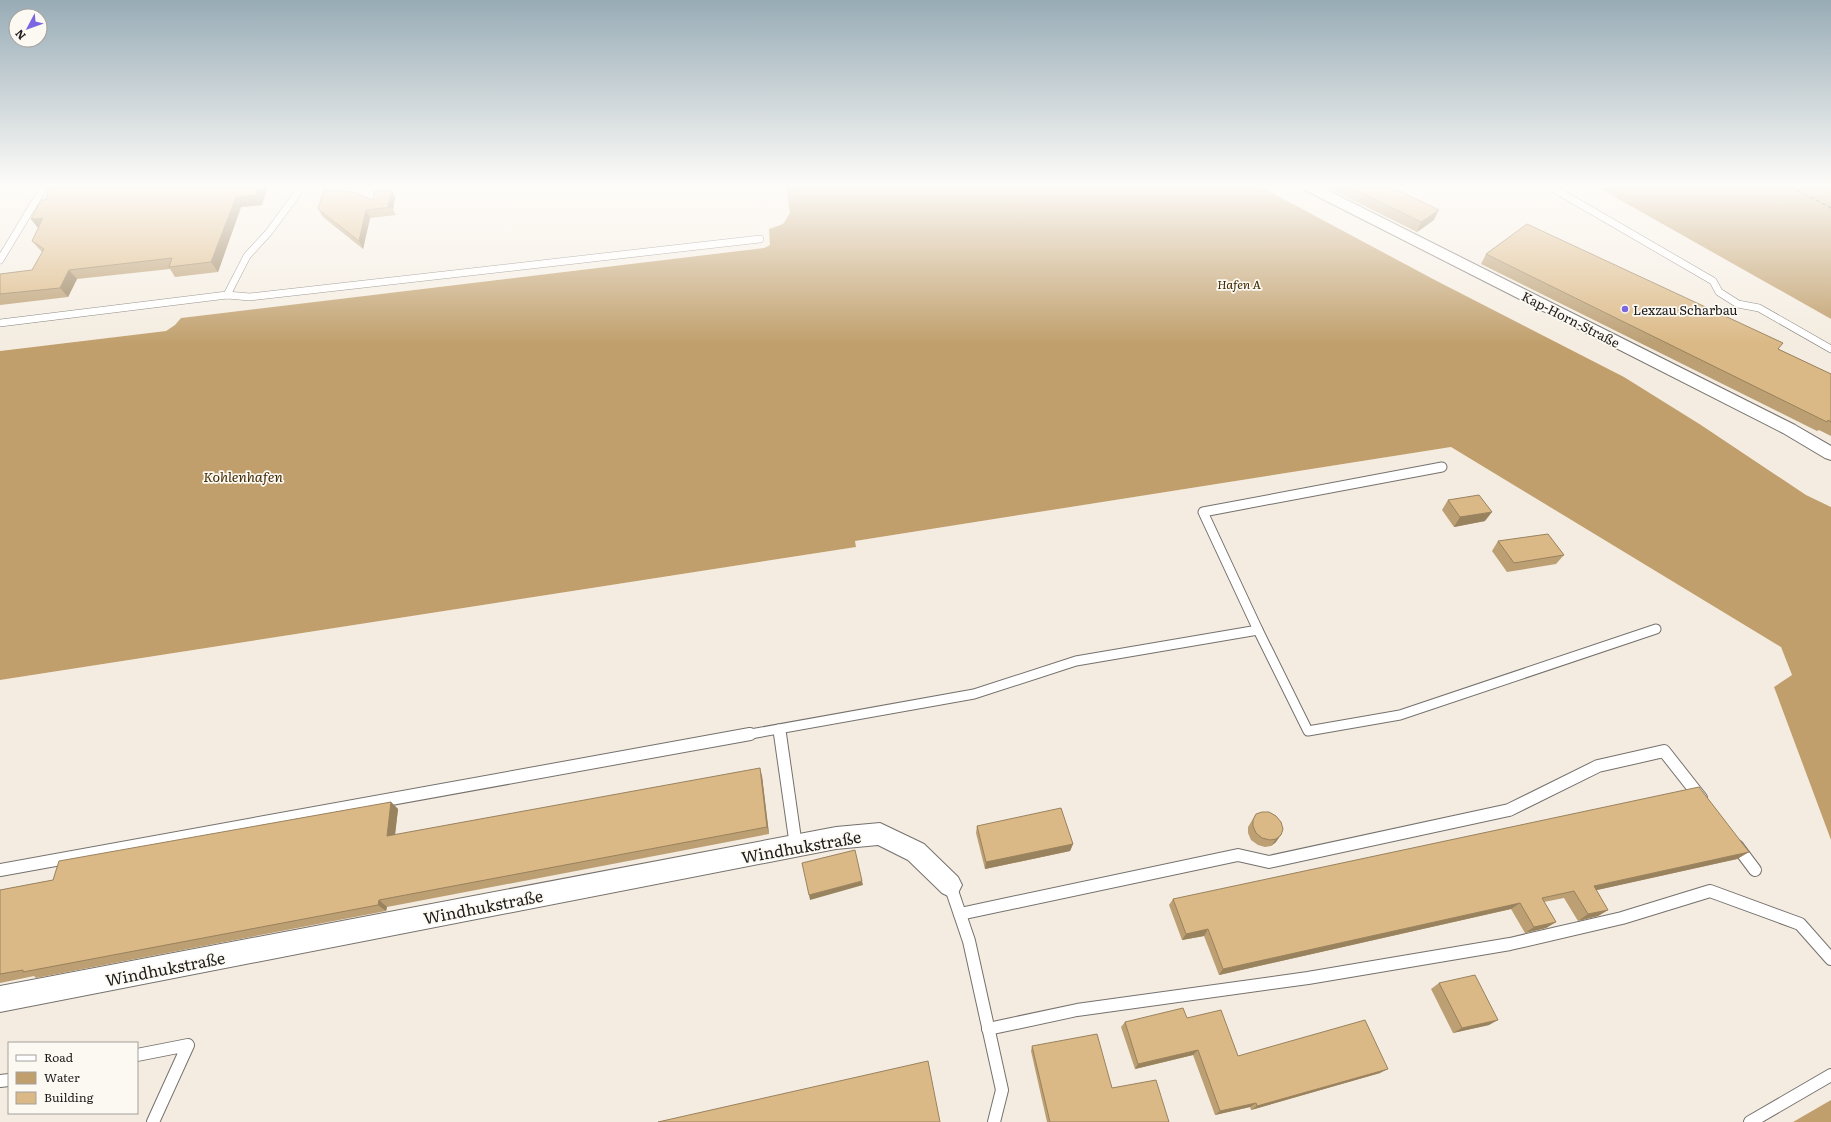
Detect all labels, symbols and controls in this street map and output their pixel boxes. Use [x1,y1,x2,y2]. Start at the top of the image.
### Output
north arrow [8,8,48,48]
text: N [11,26,29,44]
water label: Hafen A [1217,275,1261,293]
street label: Kap-Horn-Straße [1519,286,1624,352]
place label: Lexzau Scharbau [1633,300,1738,319]
marker: Lexzau Scharbau [1620,304,1630,314]
water label: Kohlenhafen [203,466,283,486]
street label: Windhukstraße [739,824,863,868]
street label: Windhukstraße [421,883,545,929]
street label: Windhukstraße [103,945,227,991]
legend [8,1042,138,1114]
text: Road [44,1048,74,1066]
text: Water [44,1068,80,1086]
text: Building [44,1088,94,1106]

